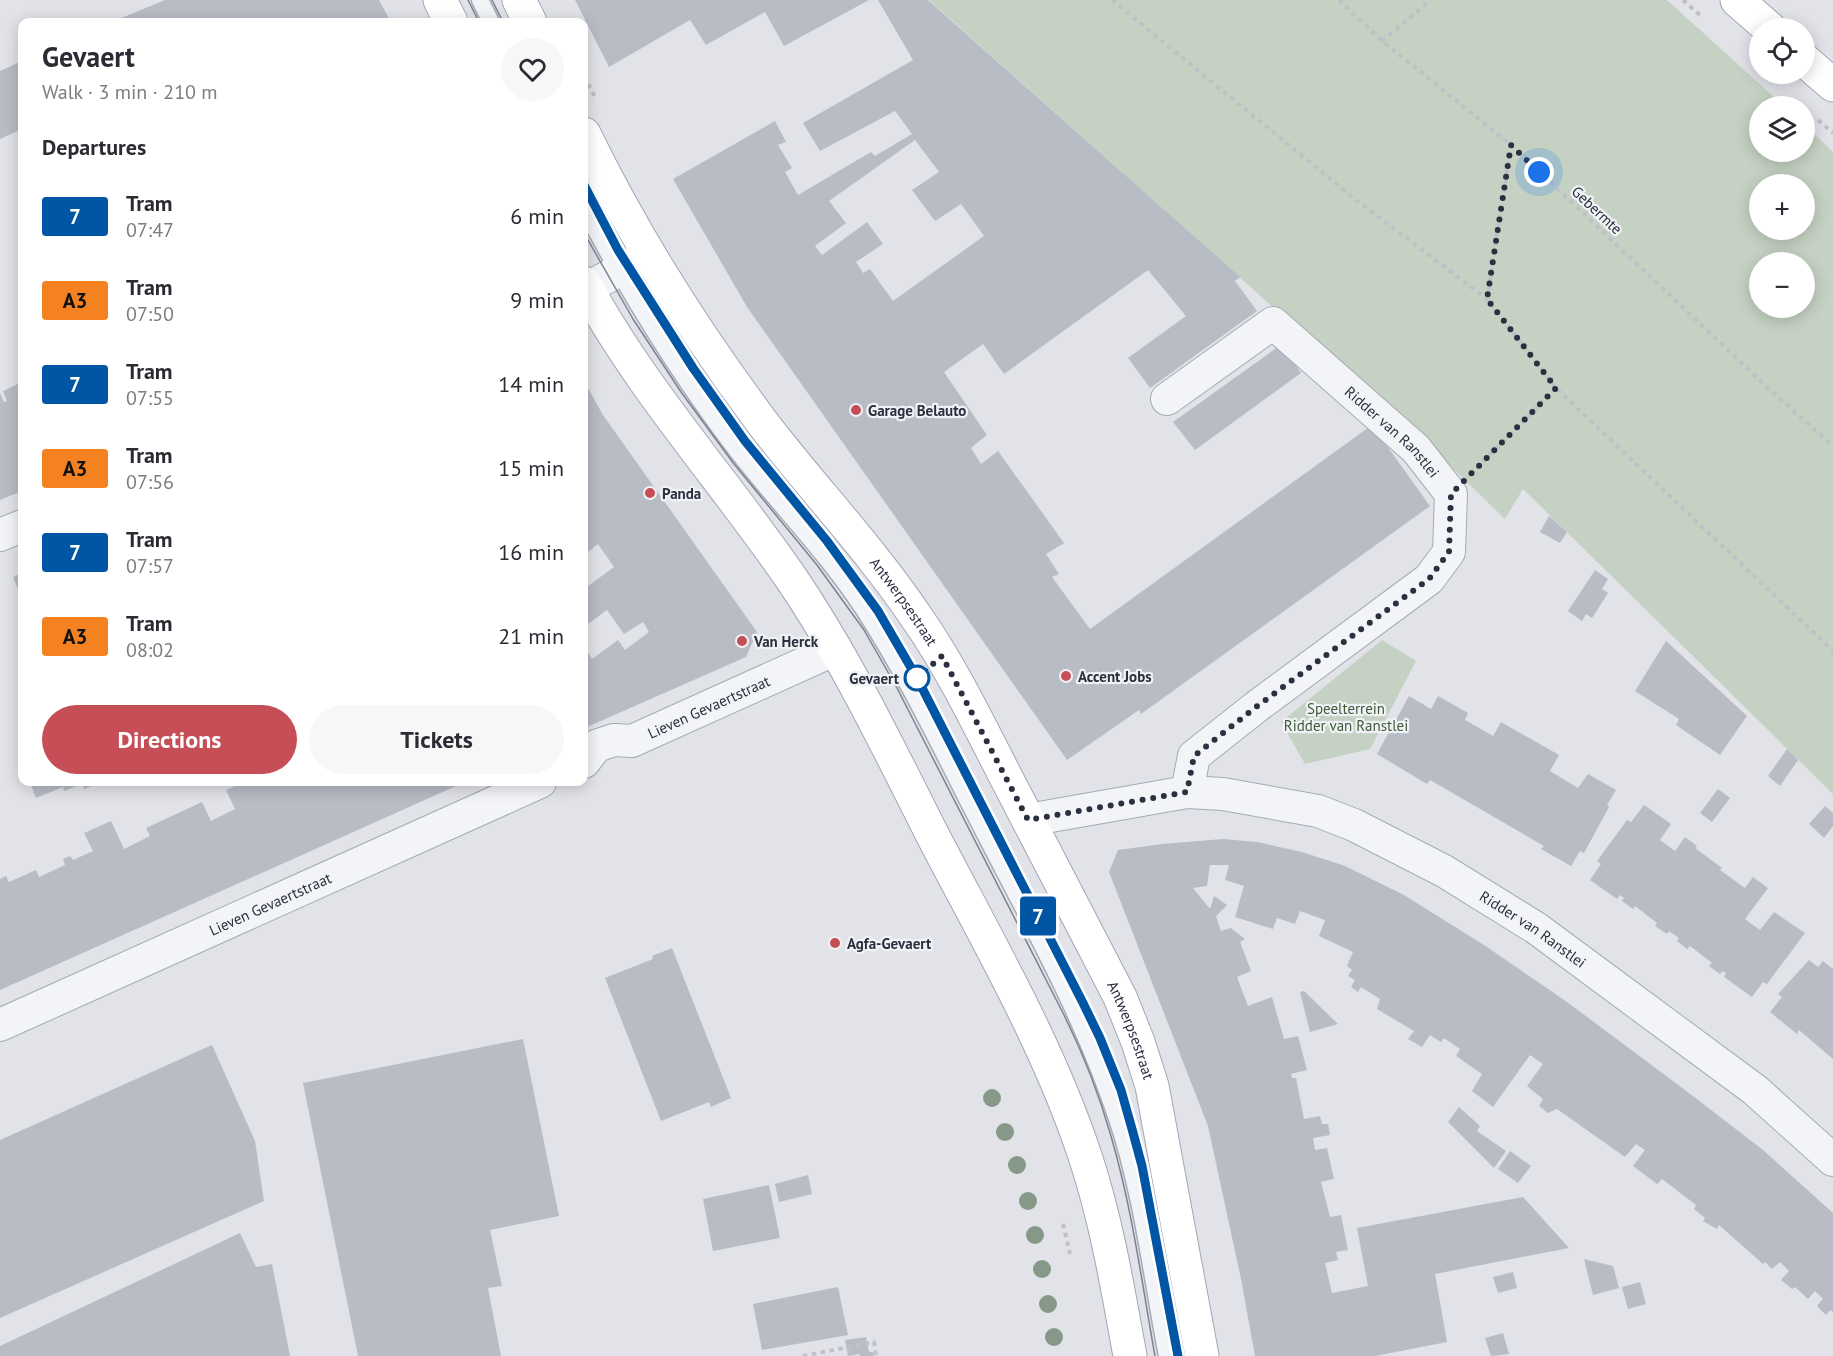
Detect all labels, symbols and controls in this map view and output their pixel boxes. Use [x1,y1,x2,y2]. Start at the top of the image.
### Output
map controls [1749,18,1815,318]
button: locate [1749,18,1815,84]
text: Gevaert [42,38,135,75]
button: heart [501,38,564,101]
text: Walk · 3 min · 210 m [42,79,218,105]
button: layers [1749,96,1815,162]
text: Departures [42,133,146,161]
your location [1524,157,1554,187]
button: + [1749,174,1815,240]
street label: Gebermte [1568,182,1626,238]
text: Tram [126,189,173,217]
text: 6 min [510,202,564,230]
text: 7 [69,203,81,230]
text: 07:47 [126,217,174,243]
button: − [1749,252,1815,318]
text: Tram [126,273,173,301]
text: 9 min [510,286,564,314]
text: A3 [63,287,87,314]
text: 07:50 [126,301,174,327]
text: Tram [126,357,173,385]
text: 14 min [498,370,564,398]
text: 7 [69,371,81,398]
street label: Ridder van Ranstlei [1341,382,1444,481]
text: 07:55 [126,385,174,411]
place label: Garage Belauto [868,401,966,420]
marker: Garage Belauto [849,403,863,417]
text: Tram [126,441,173,469]
text: 15 min [498,454,564,482]
text: A3 [63,455,87,482]
text: 07:56 [126,469,174,495]
place label: Panda [662,484,701,503]
marker: Panda [643,486,657,500]
text: Tram [126,525,173,553]
text: 16 min [498,538,564,566]
text: 7 [69,539,81,566]
text: 07:57 [126,553,174,579]
street label: Antwerpsestraat [866,553,942,649]
text: Tram [126,609,173,637]
text: 21 min [498,622,564,650]
text: A3 [63,623,87,650]
place label: Van Herck [753,632,819,651]
marker: Van Herck [735,634,749,648]
text: 08:02 [126,637,174,663]
marker: Gevaert [904,665,930,691]
place label: Accent Jobs [1078,667,1152,686]
place label: Gevaert [849,669,900,688]
marker: Accent Jobs [1059,669,1073,683]
street label: Lieven Gevaertstraat [644,671,773,742]
park label: Speelterrein Ridder van Ranstlei [1284,699,1408,735]
button: Directions [42,705,297,774]
button: Tickets [309,705,564,774]
street label: Lieven Gevaertstraat [206,868,334,939]
street label: Ridder van Ranstlei [1476,886,1590,972]
line badge: 7 [1018,896,1058,936]
text: 7 [1032,903,1044,930]
place label: Agfa-Gevaert [847,934,932,953]
marker: Agfa-Gevaert [828,936,842,950]
street label: Antwerpsestraat [1104,977,1159,1082]

